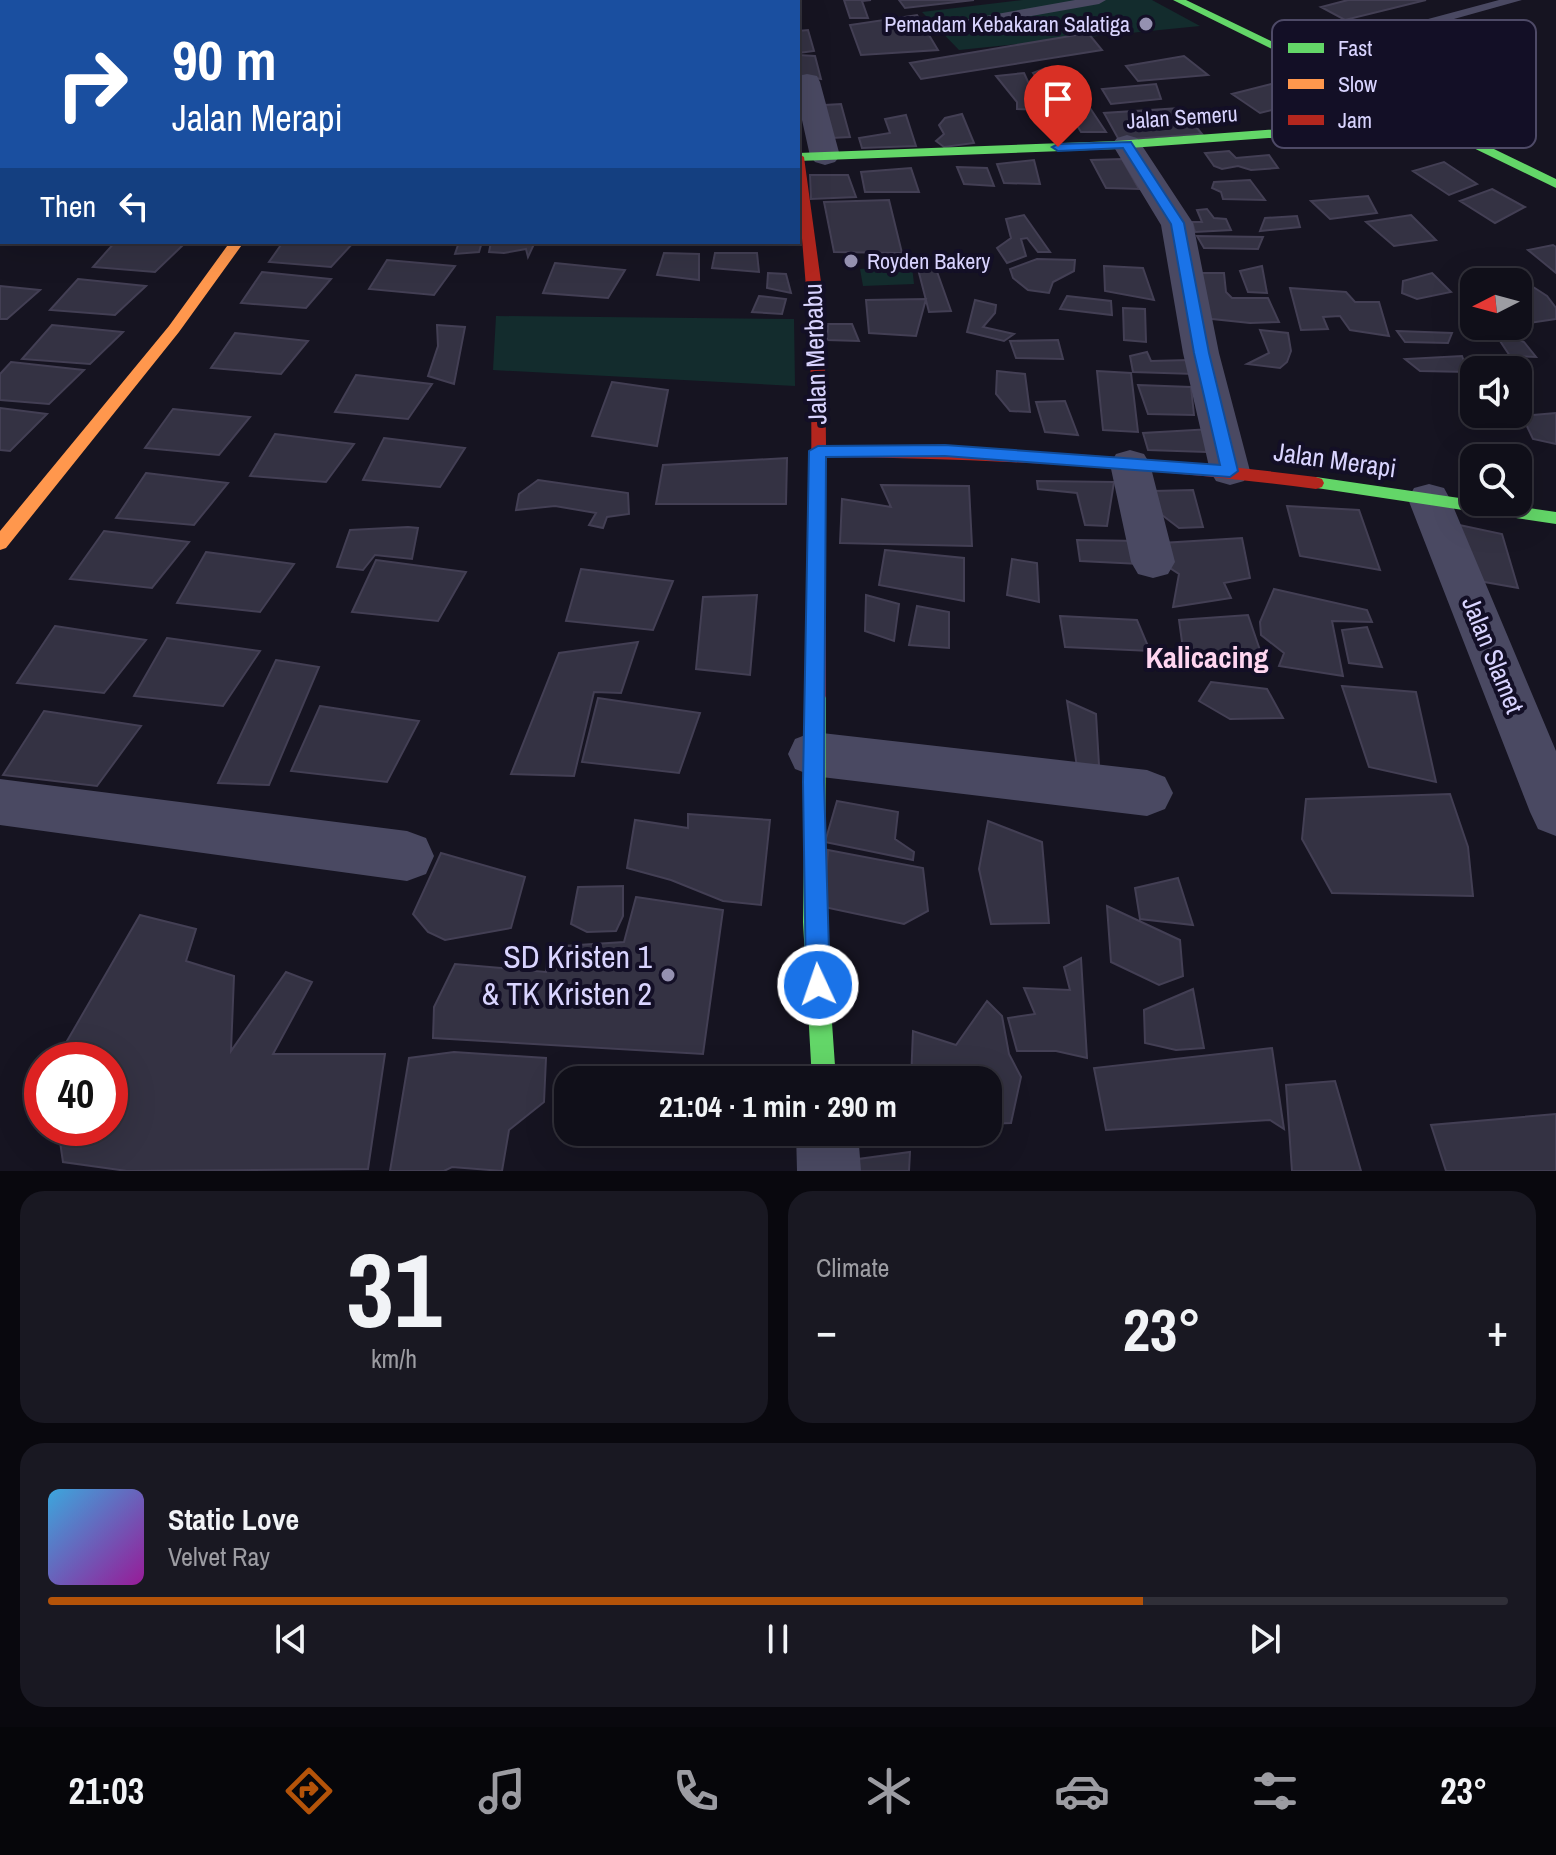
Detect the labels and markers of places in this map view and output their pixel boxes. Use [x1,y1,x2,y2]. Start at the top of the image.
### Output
place label: Pemadam Kebakaran Salatiga [884,9,1130,39]
marker: Pemadam Kebakaran Salatiga [1137,15,1155,33]
pin [1024,65,1092,147]
place label: Royden Bakery [867,246,990,276]
marker: Royden Bakery [842,252,860,270]
place label: SD Kristen 1 & TK Kristen 2 [482,935,652,1015]
marker: SD Kristen 1 & TK Kristen 2 [659,966,677,984]

